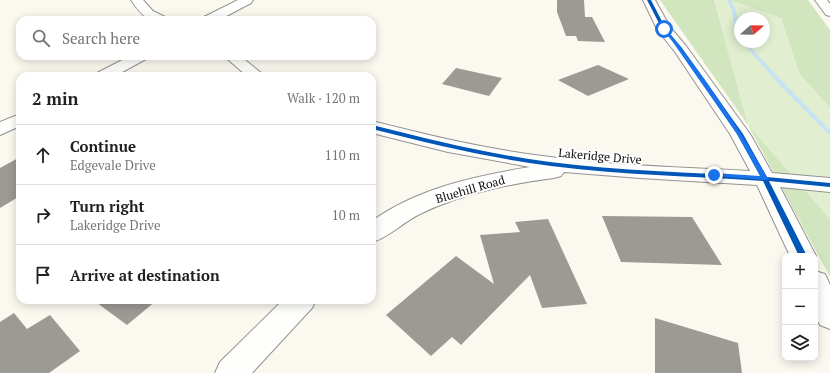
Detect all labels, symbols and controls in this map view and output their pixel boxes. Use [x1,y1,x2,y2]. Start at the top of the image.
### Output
north arrow [734,12,770,48]
search box [16,16,376,60]
route start [655,20,673,38]
icon: search [30,27,52,49]
text: Search here [62,28,140,48]
text: 2 min [32,87,79,110]
text: Walk · 120 m [287,89,360,107]
text: Continue [70,136,136,156]
icon: ahead [32,144,54,166]
street label: Lakeridge Drive [558,145,642,167]
text: 110 m [325,146,360,164]
text: Edgevale Drive [70,156,156,174]
route end [705,166,723,184]
street label: Bluehill Road [434,172,507,206]
text: Turn right [70,196,145,216]
icon: right [32,204,54,226]
text: 10 m [332,206,360,224]
text: Lakeridge Drive [70,216,160,234]
map controls [782,253,818,361]
button: + [782,253,818,289]
icon: arrive [32,264,54,286]
text: Arrive at destination [70,265,220,285]
button: − [782,289,818,325]
button: layers [782,325,818,361]

